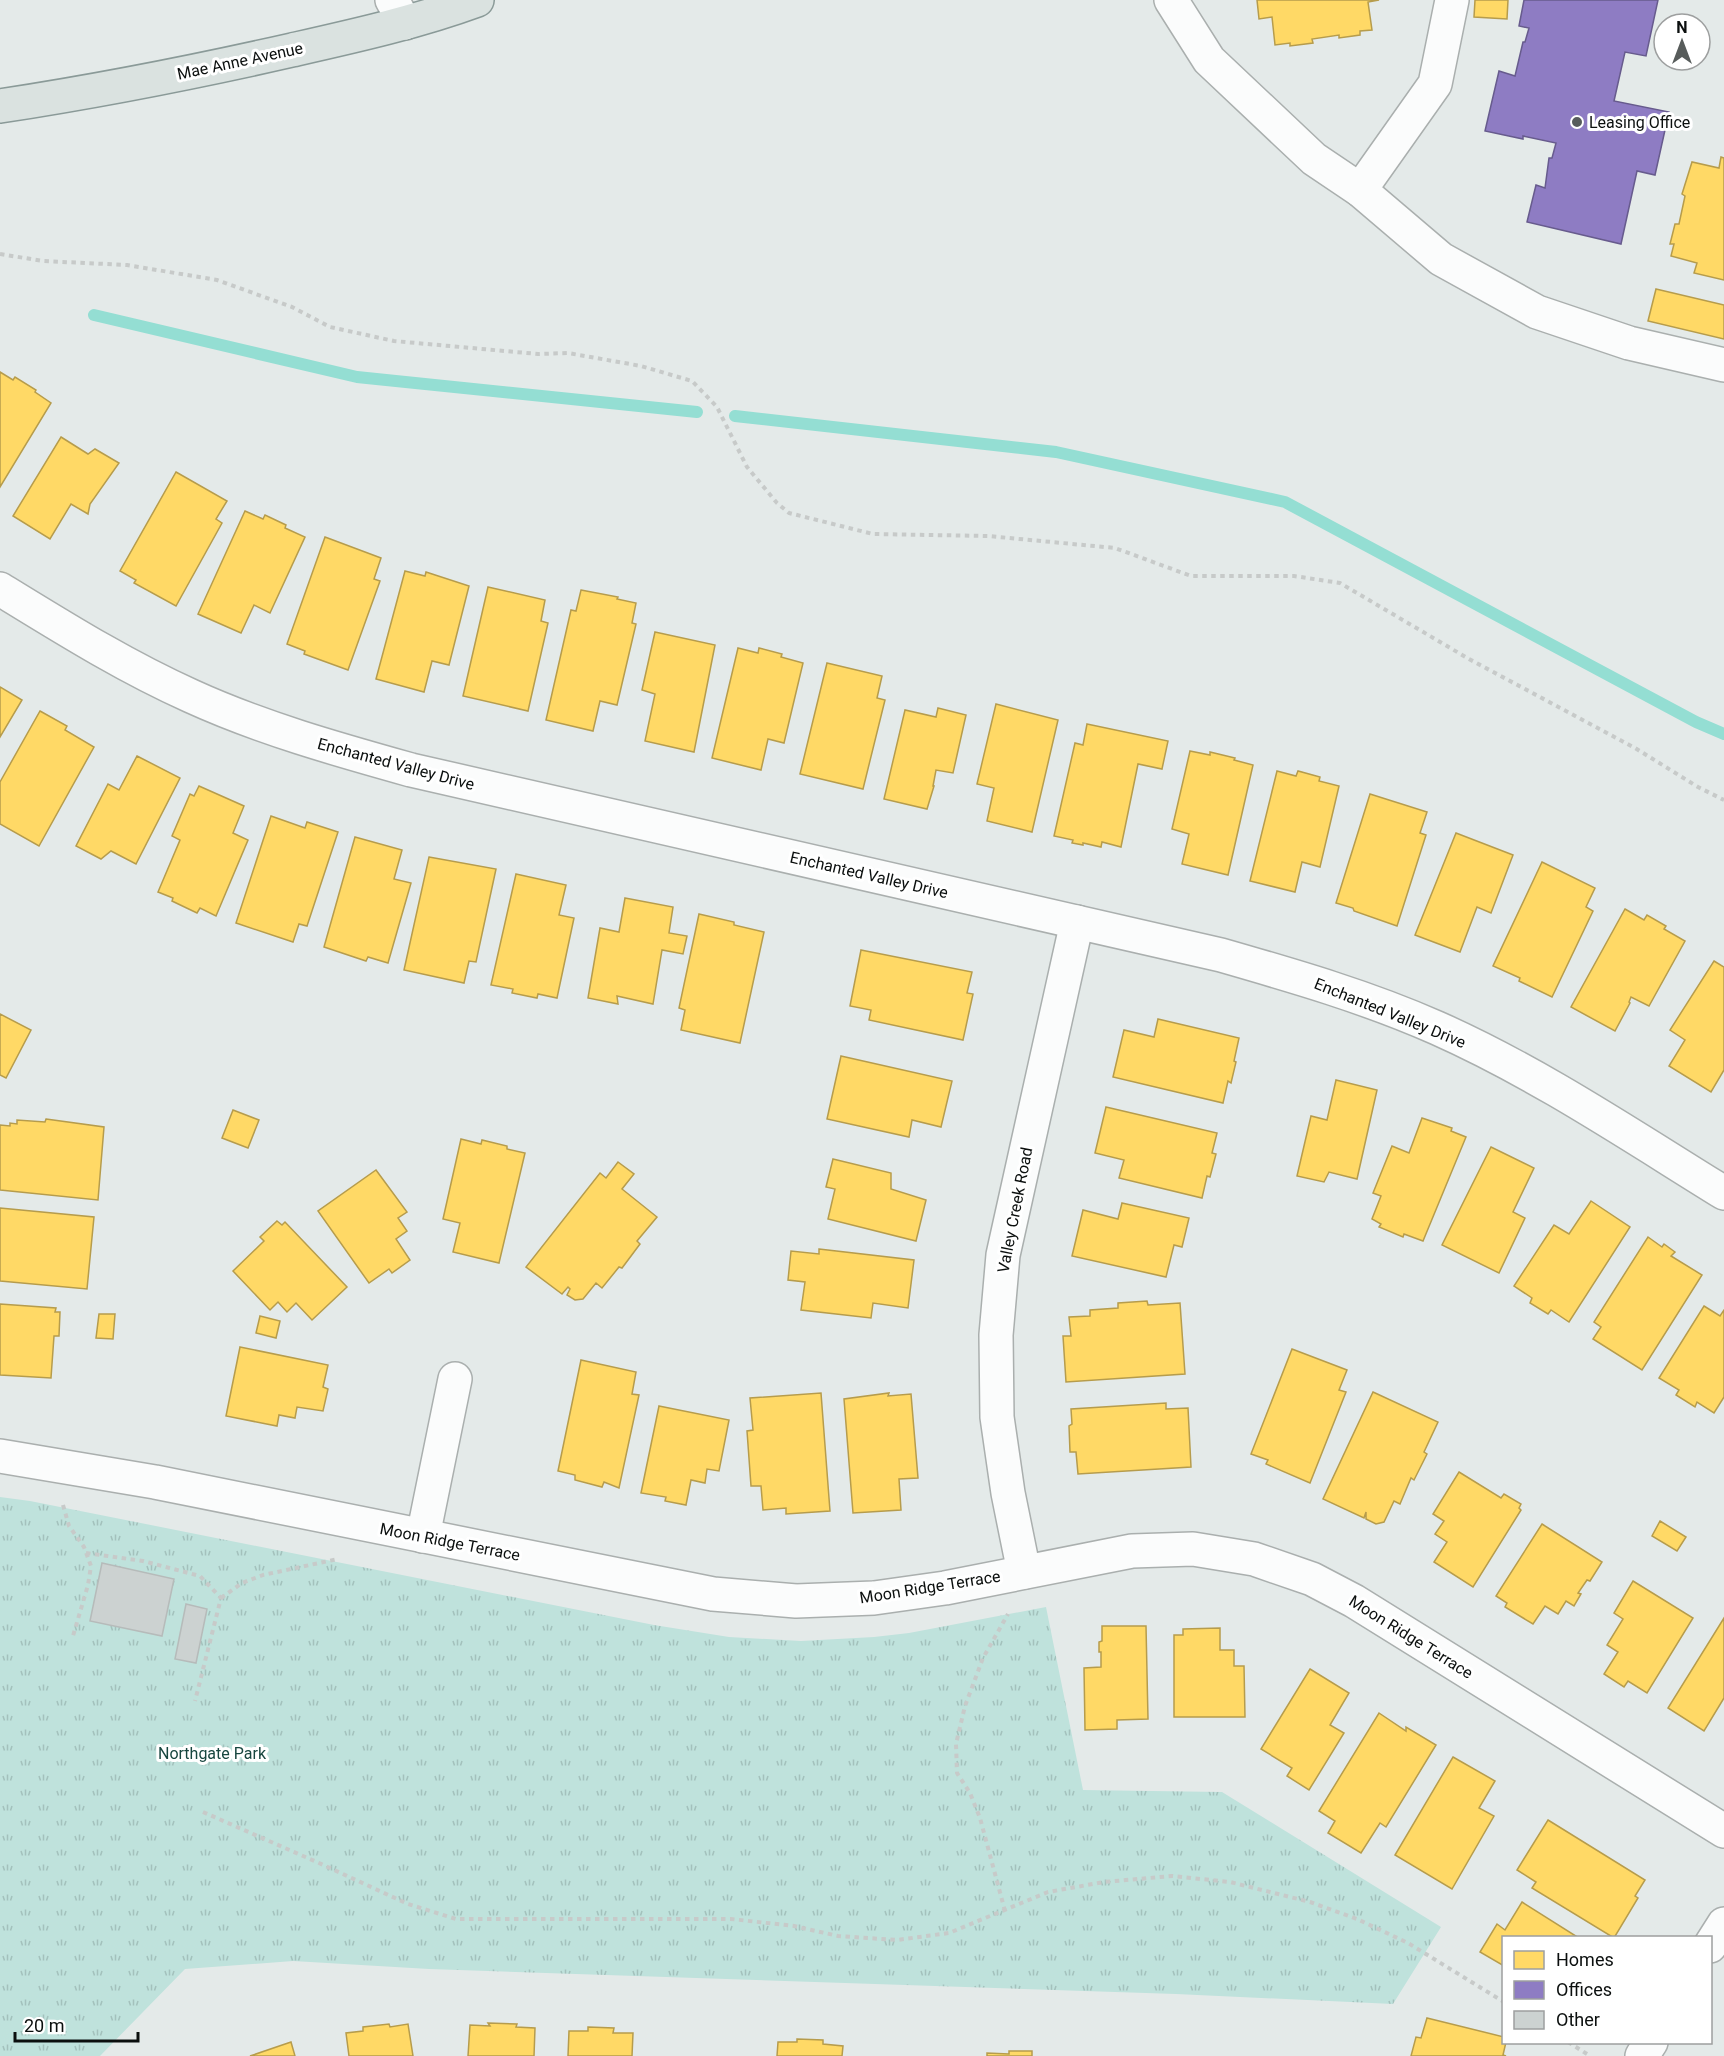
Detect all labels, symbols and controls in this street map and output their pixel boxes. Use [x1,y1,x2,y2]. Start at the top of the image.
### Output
north arrow [1652,12,1712,72]
text: N [1676,18,1688,37]
street label: Mae Anne Avenue [175,38,305,84]
place label: Leasing Office [1589,113,1690,132]
marker: Leasing Office [1570,115,1584,129]
street label: Enchanted Valley Drive [316,734,476,794]
street label: Enchanted Valley Drive [788,848,950,902]
street label: Enchanted Valley Drive [1312,974,1468,1052]
street label: Valley Creek Road [993,1146,1037,1274]
street label: Moon Ridge Terrace [378,1519,522,1565]
street label: Moon Ridge Terrace [858,1566,1002,1608]
street label: Moon Ridge Terrace [1346,1591,1476,1683]
park label: Northgate Park [158,1744,267,1763]
legend [1502,1936,1712,2044]
text: Homes [1556,1949,1614,1970]
text: Offices [1556,1979,1612,2000]
scale bar [15,2005,138,2043]
text: Other [1556,2009,1600,2030]
text: 20 m [24,2015,64,2036]

